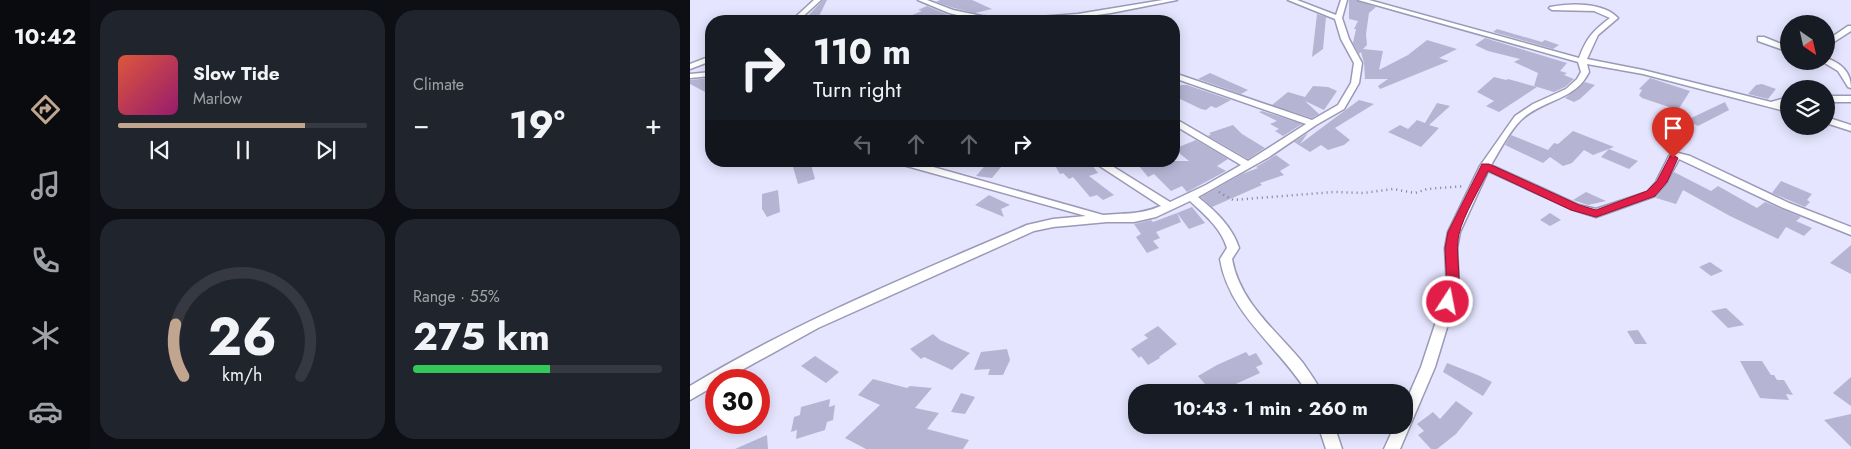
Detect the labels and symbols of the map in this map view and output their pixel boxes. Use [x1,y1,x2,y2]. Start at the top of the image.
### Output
north arrow [1780,15,1835,70]
pin [1652,107,1694,158]
position arrow [1421,275,1473,327]
speed limit sign: 30 [705,369,770,434]

